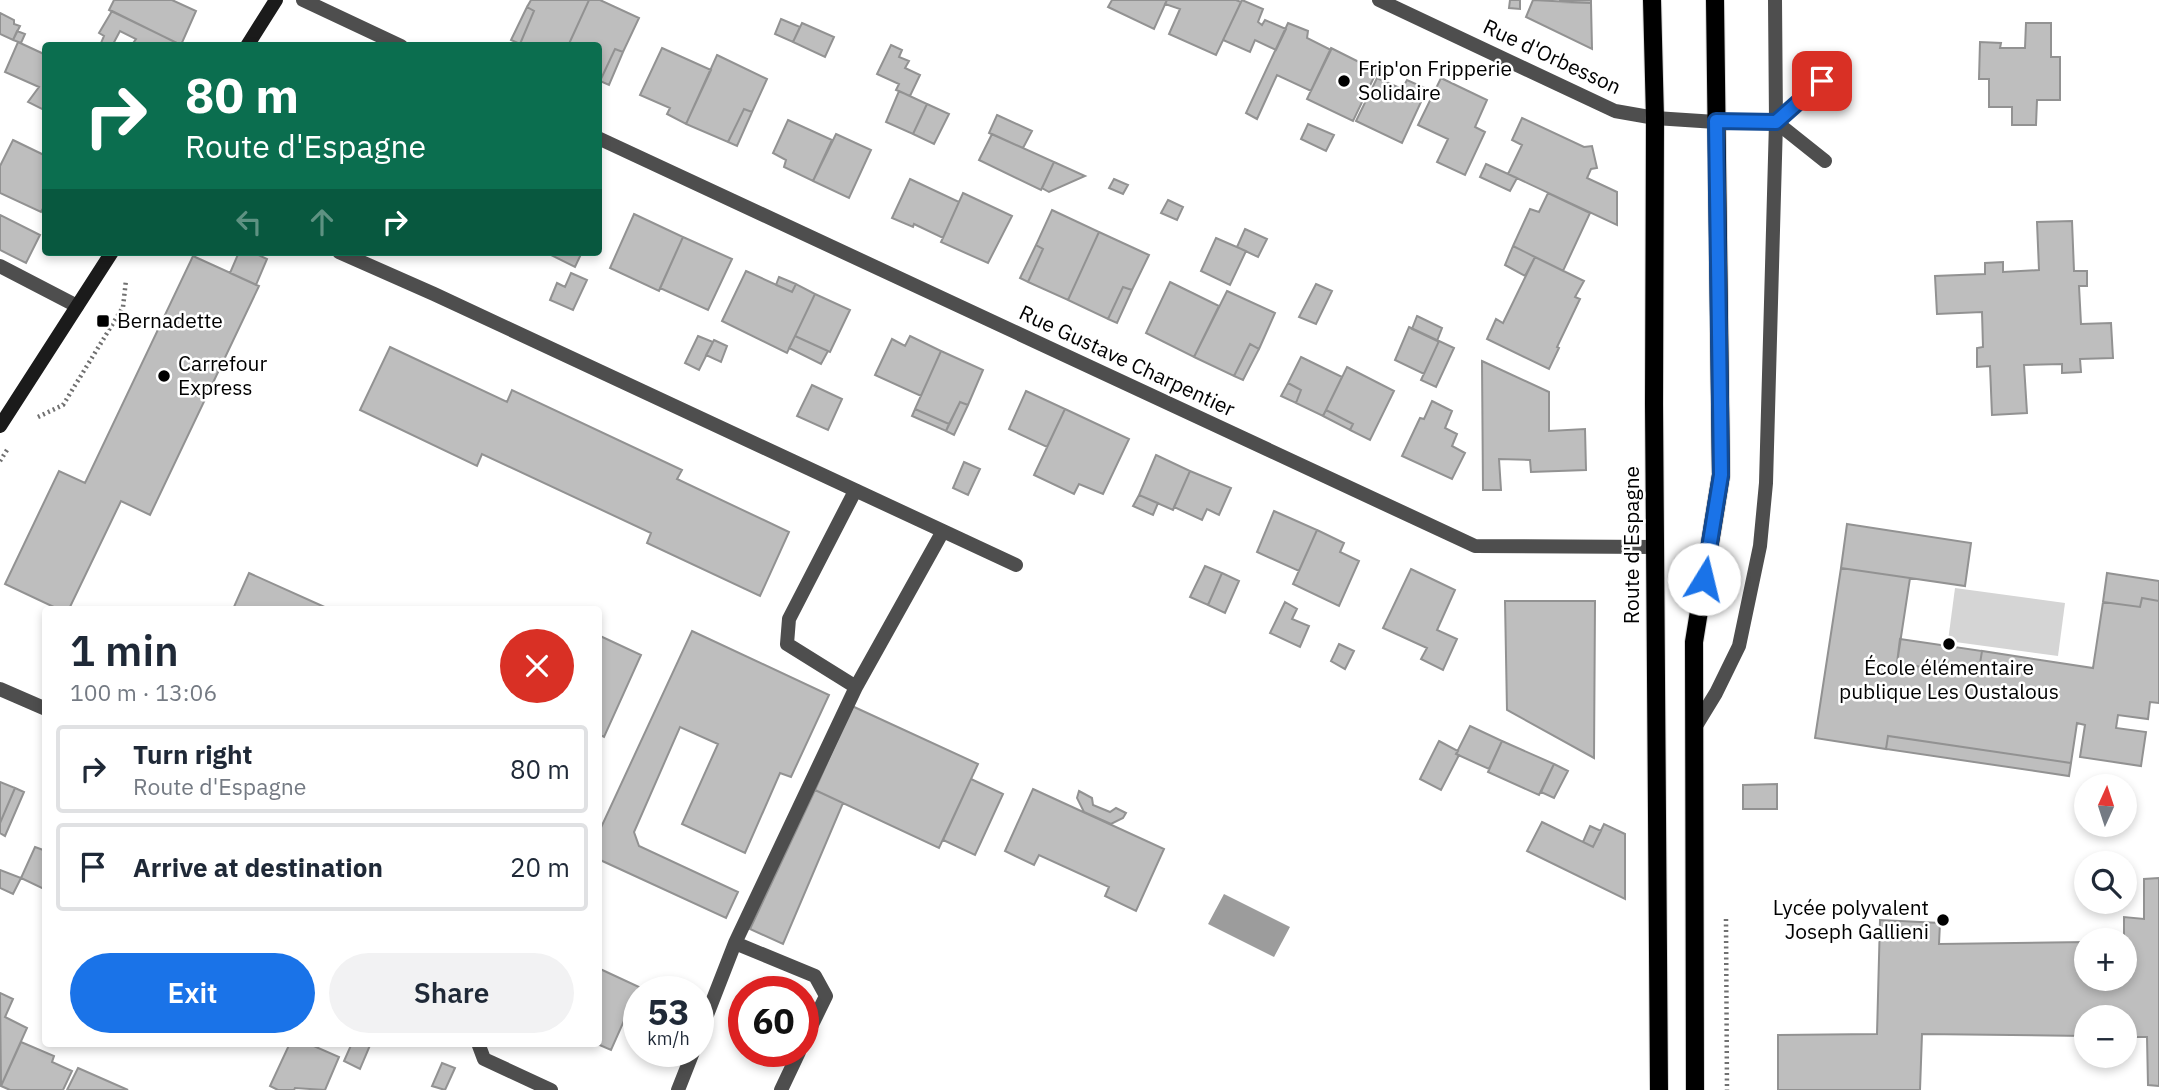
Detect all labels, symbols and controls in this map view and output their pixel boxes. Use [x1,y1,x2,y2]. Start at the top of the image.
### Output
street label: Rue d'Orbesson [1479,12,1626,100]
pin [1792,51,1852,111]
place label: Frip'on Fripperie Solidaire [1358,54,1512,106]
icon: arrive [1803,62,1841,100]
text: 80 m [185,63,299,126]
icon: right [70,70,161,161]
marker: Frip'on Fripperie Solidaire [1336,73,1352,89]
text: Route d'Espagne [185,125,426,167]
icon: left [230,203,268,241]
icon: ahead [303,203,341,241]
icon: right [376,203,414,241]
street label: Rue Gustave Charpentier [1015,298,1240,423]
place label: Bernadette [117,306,223,334]
marker: Bernadette [95,313,111,329]
place label: Carrefour Express [178,349,268,401]
marker: Carrefour Express [156,368,172,384]
street label: Route d'Espagne [1617,466,1645,624]
position arrow [1667,542,1741,616]
text: 1 min [70,623,179,678]
button: close [500,629,574,703]
marker: École élémentaire publique Les Oustalous [1941,636,1957,652]
place label: École élémentaire publique Les Oustalous [1839,653,2059,705]
text: 100 m · 13:06 [70,677,217,707]
text: Turn right [133,737,252,771]
icon: right [74,750,112,788]
text: 80 m [510,752,570,786]
text: Route d'Espagne [133,771,306,801]
north arrow [2074,774,2137,836]
map controls [2074,774,2137,1068]
icon: arrive [74,848,112,886]
text: Arrive at destination [133,850,383,884]
text: 20 m [510,850,570,884]
button: search [2074,851,2137,914]
place label: Lycée polyvalent Joseph Gallieni [1773,893,1929,945]
marker: Lycée polyvalent Joseph Gallieni [1935,912,1951,928]
button: + [2074,928,2137,991]
button: Exit [70,953,315,1033]
button: Share [329,953,574,1033]
speed limit sign: 60 [728,976,819,1067]
text: 53 [647,989,690,1035]
button: − [2074,1005,2137,1068]
text: km/h [647,1027,690,1050]

